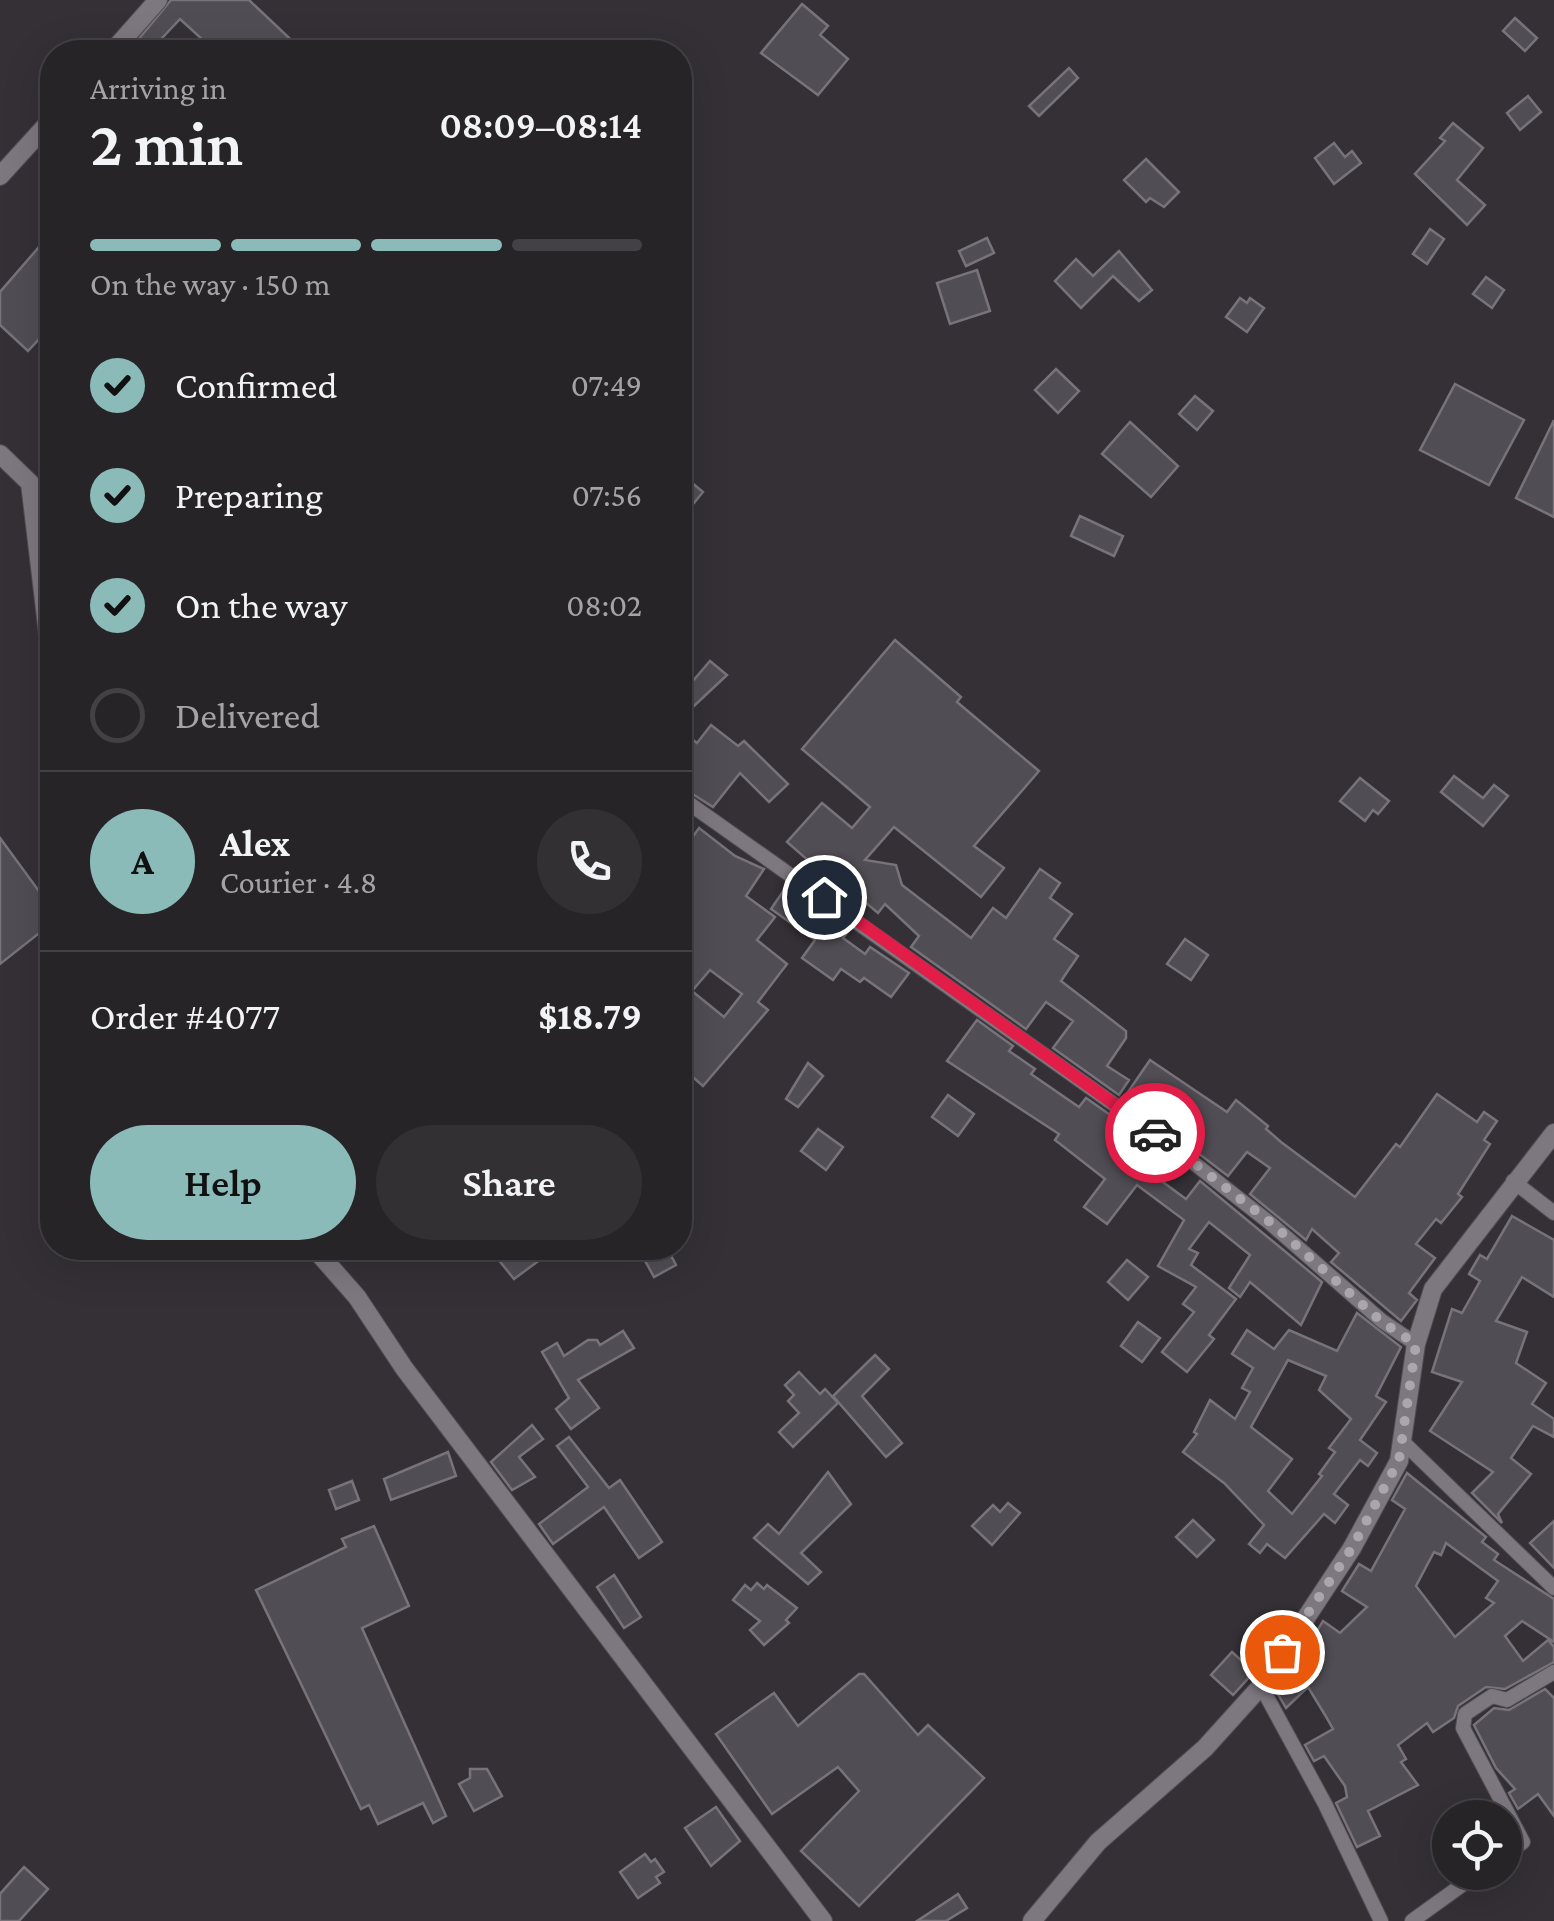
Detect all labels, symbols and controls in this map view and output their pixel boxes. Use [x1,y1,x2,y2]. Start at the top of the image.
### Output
text: Arriving in [90,70,227,106]
text: 08:09–08:14 [439,104,642,146]
text: 2 min [90,107,243,179]
text: On the way · 150 m [90,266,330,302]
icon: check [90,358,145,413]
text: Confirmed [175,364,338,406]
text: 07:49 [571,367,642,403]
icon: check [90,468,145,523]
text: Preparing [175,474,323,516]
text: 07:56 [572,477,642,513]
icon: check [90,578,145,633]
text: On the way [175,584,347,626]
text: 08:02 [566,587,642,623]
text: Delivered [175,694,320,736]
button: phone [537,809,642,914]
text: Alex [220,822,290,864]
text: A [131,840,154,882]
pin [782,855,867,940]
text: Courier · 4.8 [220,864,377,900]
icon: home [797,870,852,925]
text: Order #4077 [90,995,280,1037]
text: $18.79 [538,995,642,1037]
courier [1105,1083,1205,1183]
icon: car [1128,1106,1183,1161]
button: Help [90,1125,356,1240]
button: Share [376,1125,642,1240]
pin [1240,1610,1325,1695]
icon: bag [1255,1625,1310,1680]
map controls [1432,1800,1522,1890]
button: locate [1432,1800,1522,1890]

